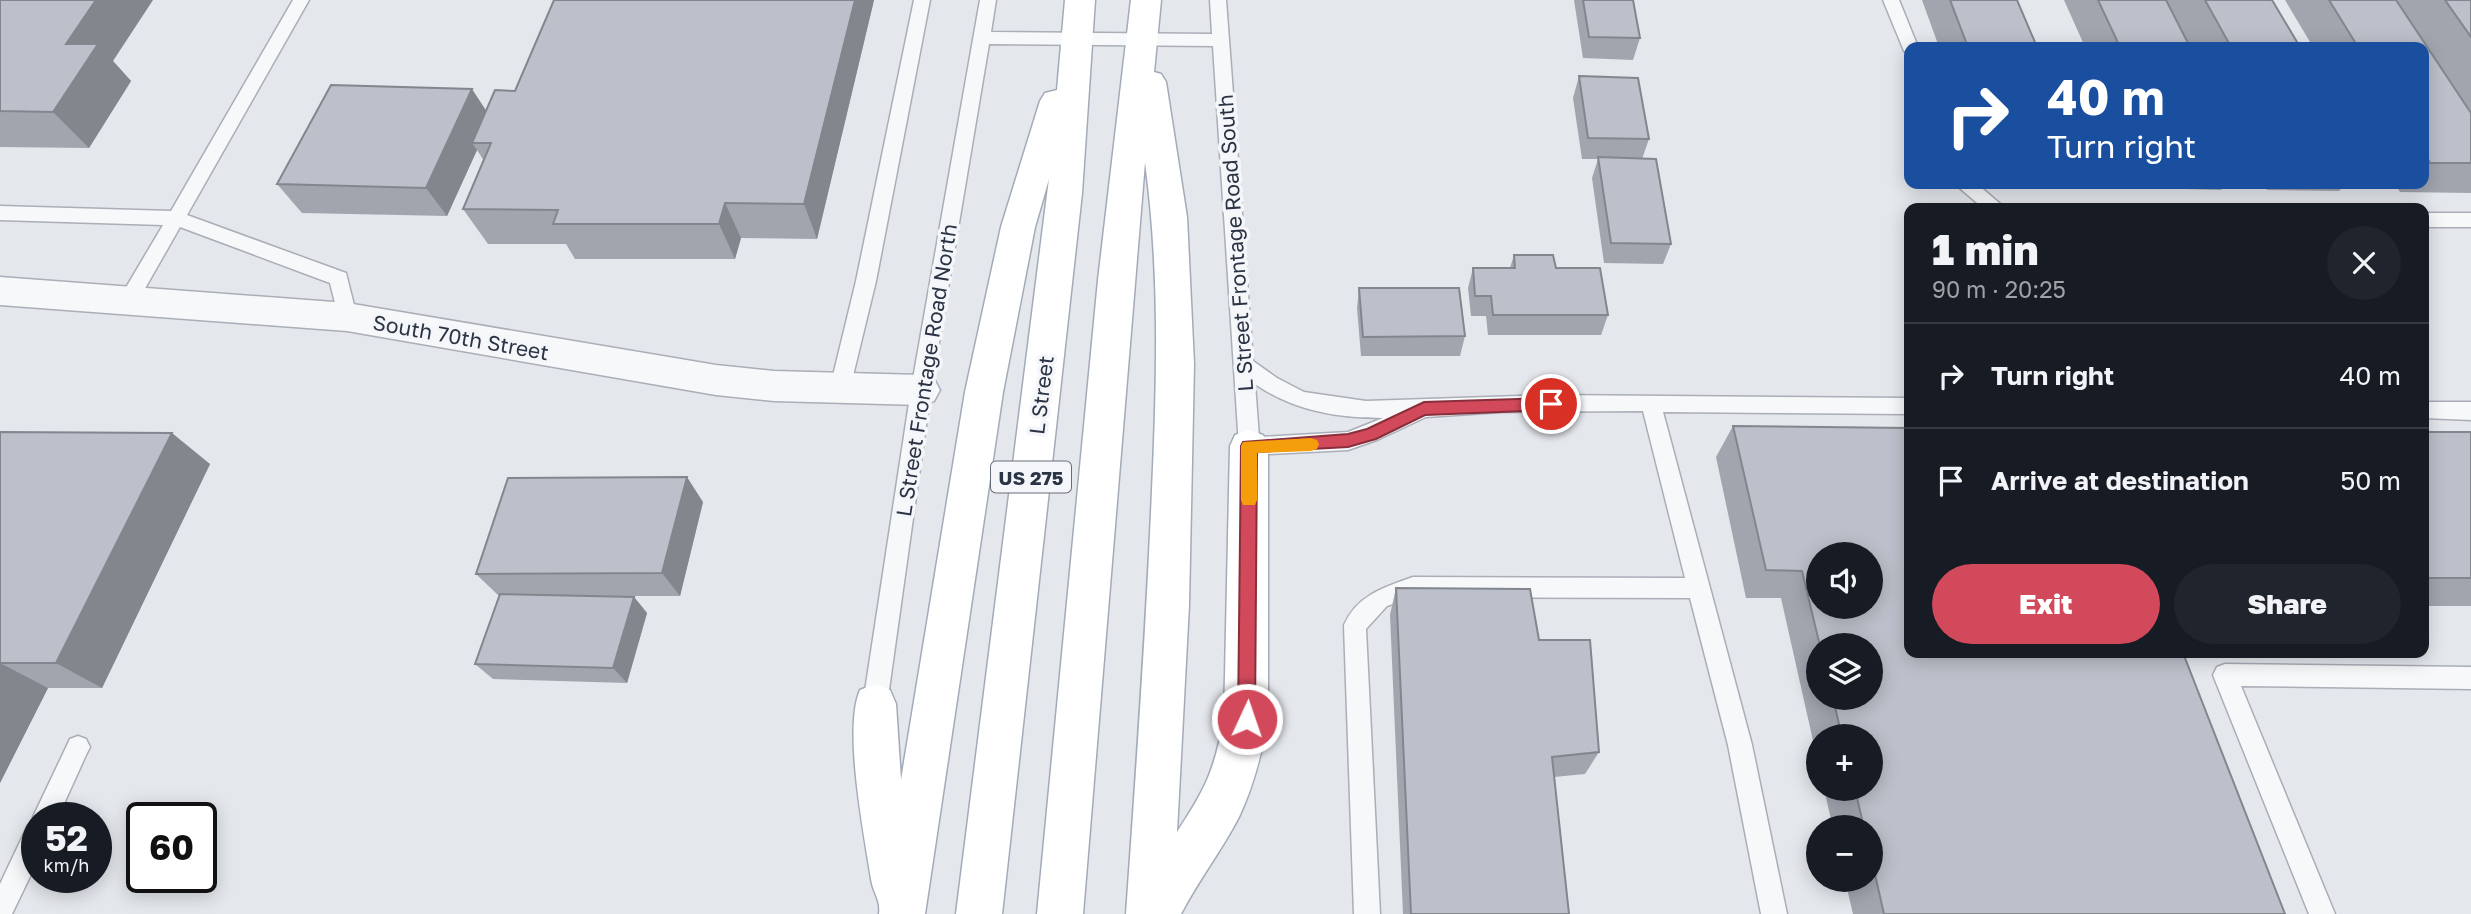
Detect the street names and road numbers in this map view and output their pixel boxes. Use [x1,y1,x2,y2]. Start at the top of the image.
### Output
street label: L Street Frontage Road South [1212,94,1258,392]
street label: L Street Frontage Road North [890,222,962,518]
street label: South 70th Street [371,309,551,365]
street label: L Street [1023,354,1059,436]
road number: US 275 [991,462,1071,492]

